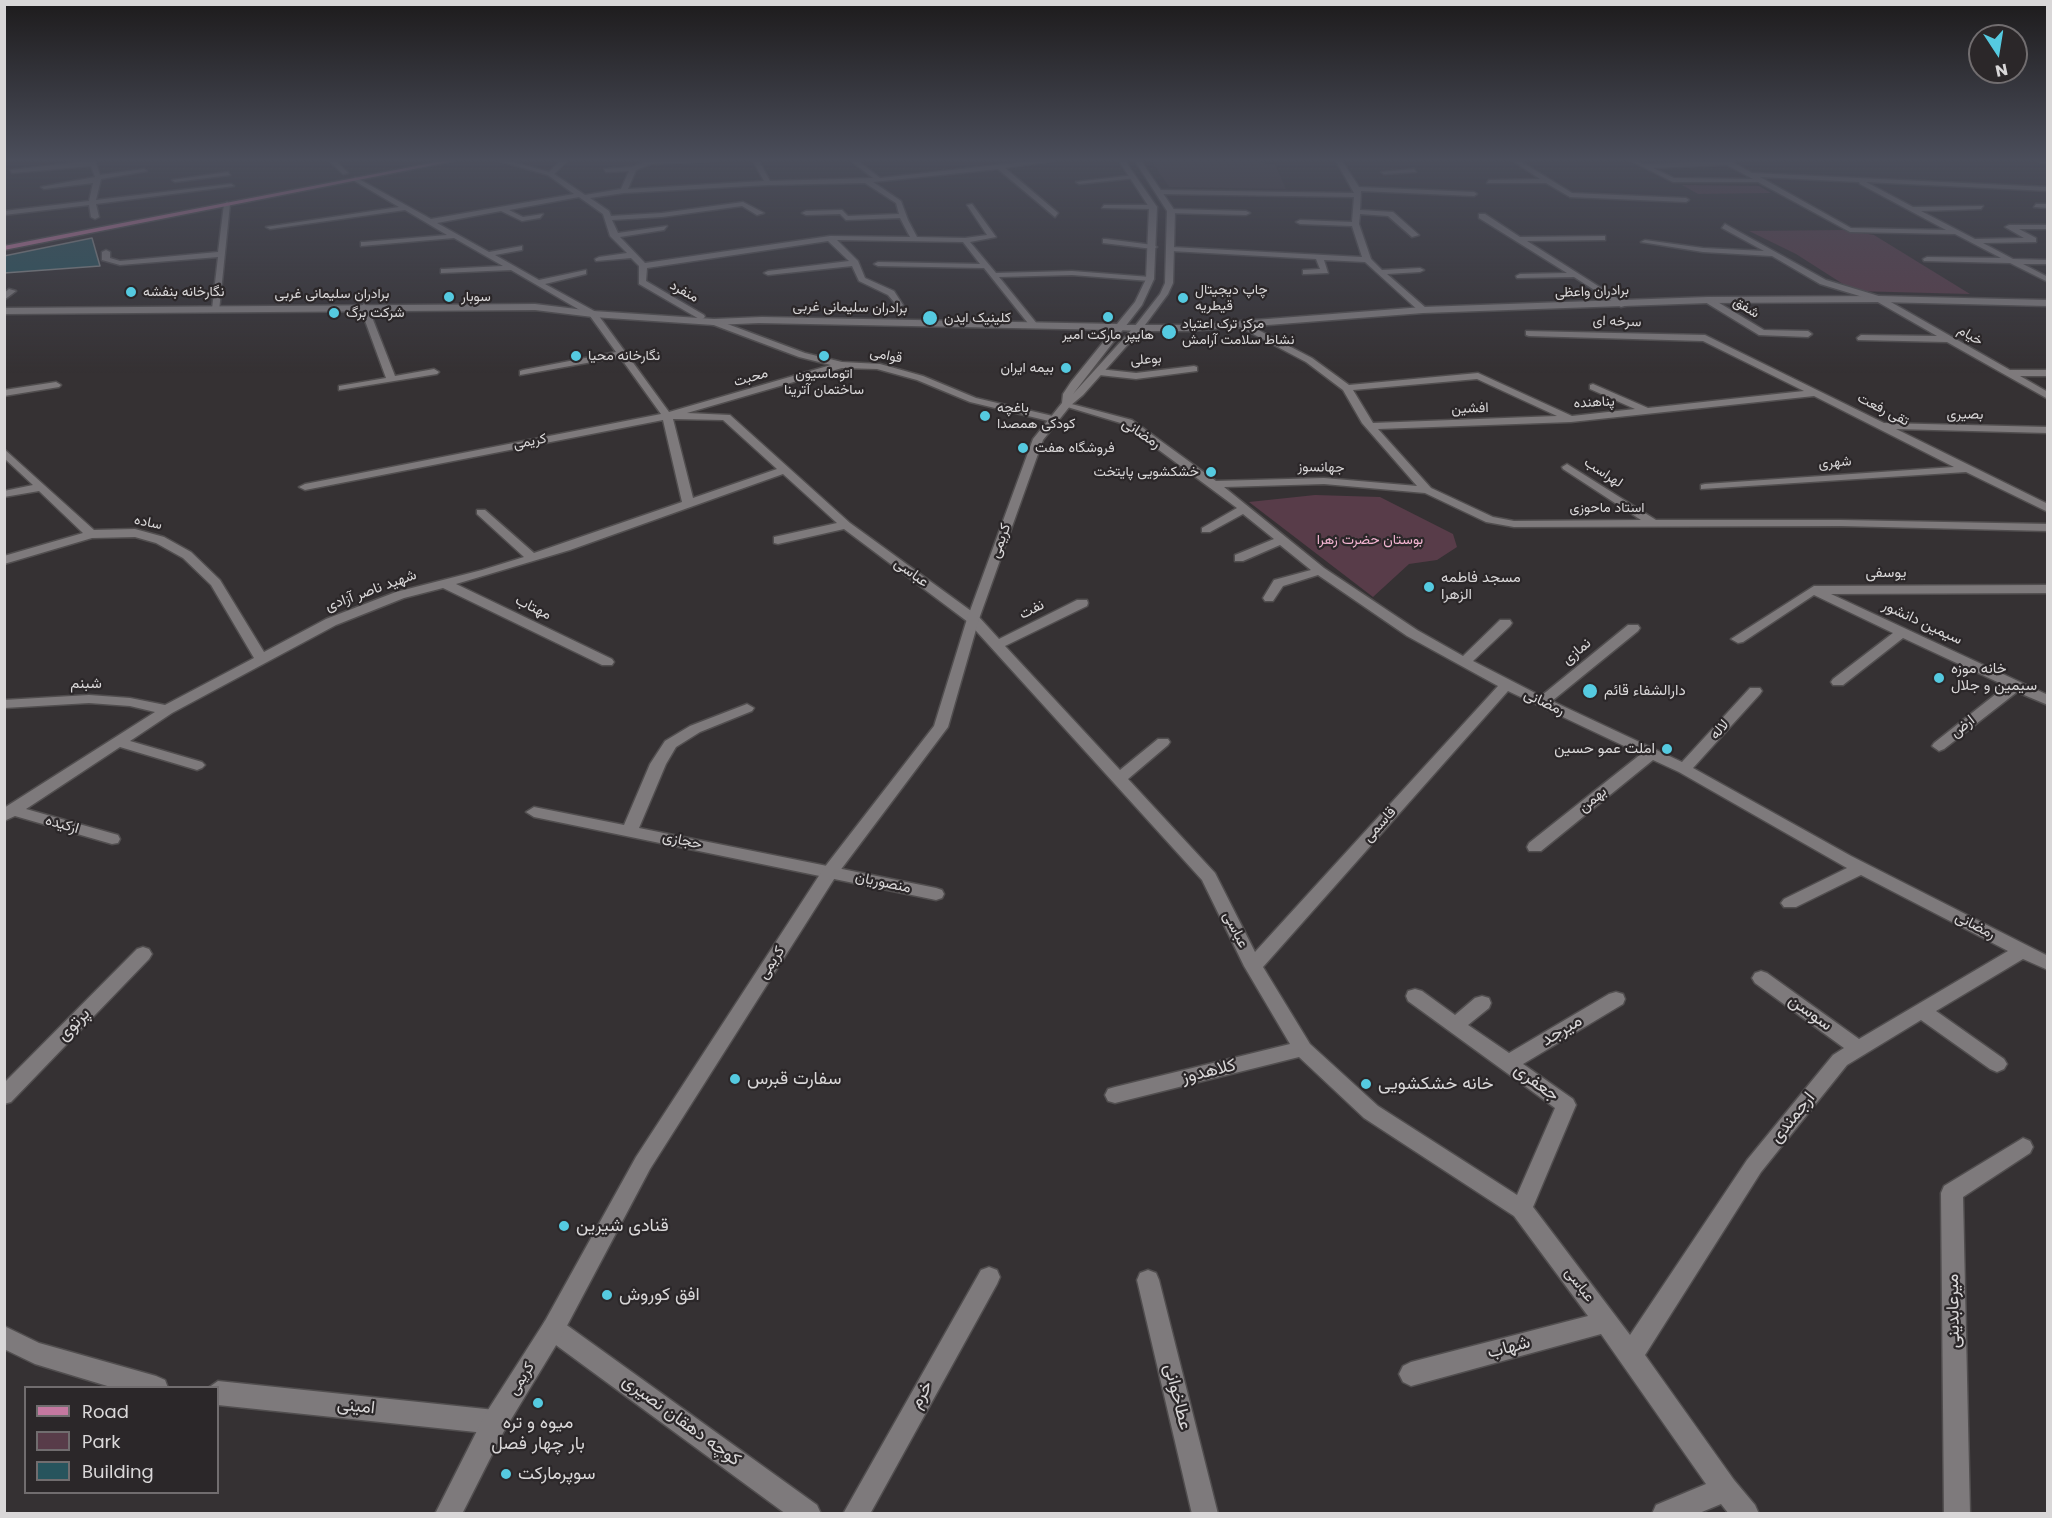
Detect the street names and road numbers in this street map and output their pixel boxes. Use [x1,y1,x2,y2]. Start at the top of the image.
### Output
street label: منفرد [667,277,701,307]
street label: برادران واعظی [1555,282,1629,302]
street label: برادران سلیمانی غربی [275,286,389,302]
street label: شفق [1730,294,1762,322]
street label: برادران سلیمانی غربی [792,299,908,317]
street label: سرخه ای [1592,313,1642,331]
street label: خیام [1954,322,1986,350]
street label: قوامی [868,345,904,367]
street label: بوعلی [1130,351,1162,369]
street label: محبت [732,365,770,391]
street label: تقی رفعت [1854,390,1912,430]
street label: پناهنده [1573,394,1615,412]
street label: افشین [1451,400,1489,418]
street label: بصیری [1946,406,1984,424]
street label: رمضانی [1118,415,1164,453]
street label: کریمی [512,431,548,453]
street label: شهری [1818,453,1852,473]
street label: لهراسب [1580,454,1626,492]
street label: جهانسوز [1297,459,1345,477]
street label: استاد ماحوزی [1569,500,1645,516]
street label: ساده [133,512,163,534]
street label: کریمی [986,521,1016,561]
street label: عباسی [890,554,932,592]
street label: یوسفی [1865,564,1907,582]
street label: شهید ناصر آزادی [323,566,419,616]
street label: مهتاب [512,592,554,624]
street label: نفت [1016,596,1048,624]
street label: سیمین دانشور [1879,597,1965,649]
street label: نمازی [1559,635,1595,669]
street label: شبنم [70,675,102,693]
street label: رمضانی [1521,686,1567,720]
street label: ارض [1947,712,1979,742]
street label: لاله [1706,716,1734,744]
street label: بهمن [1575,783,1611,817]
street label: قاسمی [1360,804,1400,846]
street label: ارکیده [43,812,81,838]
street label: حجازی [661,828,703,854]
street label: منصوریان [853,868,913,898]
street label: رمضانی [1952,908,1998,944]
street label: عباسی [1218,909,1252,951]
street label: کریمی [755,943,789,983]
street label: سوسن [1784,990,1836,1036]
street label: پرتوی [53,1004,95,1046]
street label: میرجد [1538,1010,1586,1052]
street label: کلاهدوز [1180,1055,1238,1089]
street label: جعفری [1509,1059,1563,1107]
street label: ارجمندی [1766,1088,1820,1148]
street label: عباسی [1560,1264,1598,1306]
street label: میرعابدینی [1943,1274,1965,1348]
street label: شهاب [1485,1332,1533,1364]
street label: کریمی [505,1359,539,1399]
street label: عطاخوانی [1158,1362,1196,1432]
street label: کوچه دهقان نصیری [617,1371,745,1471]
street label: خرم [906,1377,938,1413]
street label: امینی [336,1394,376,1420]

